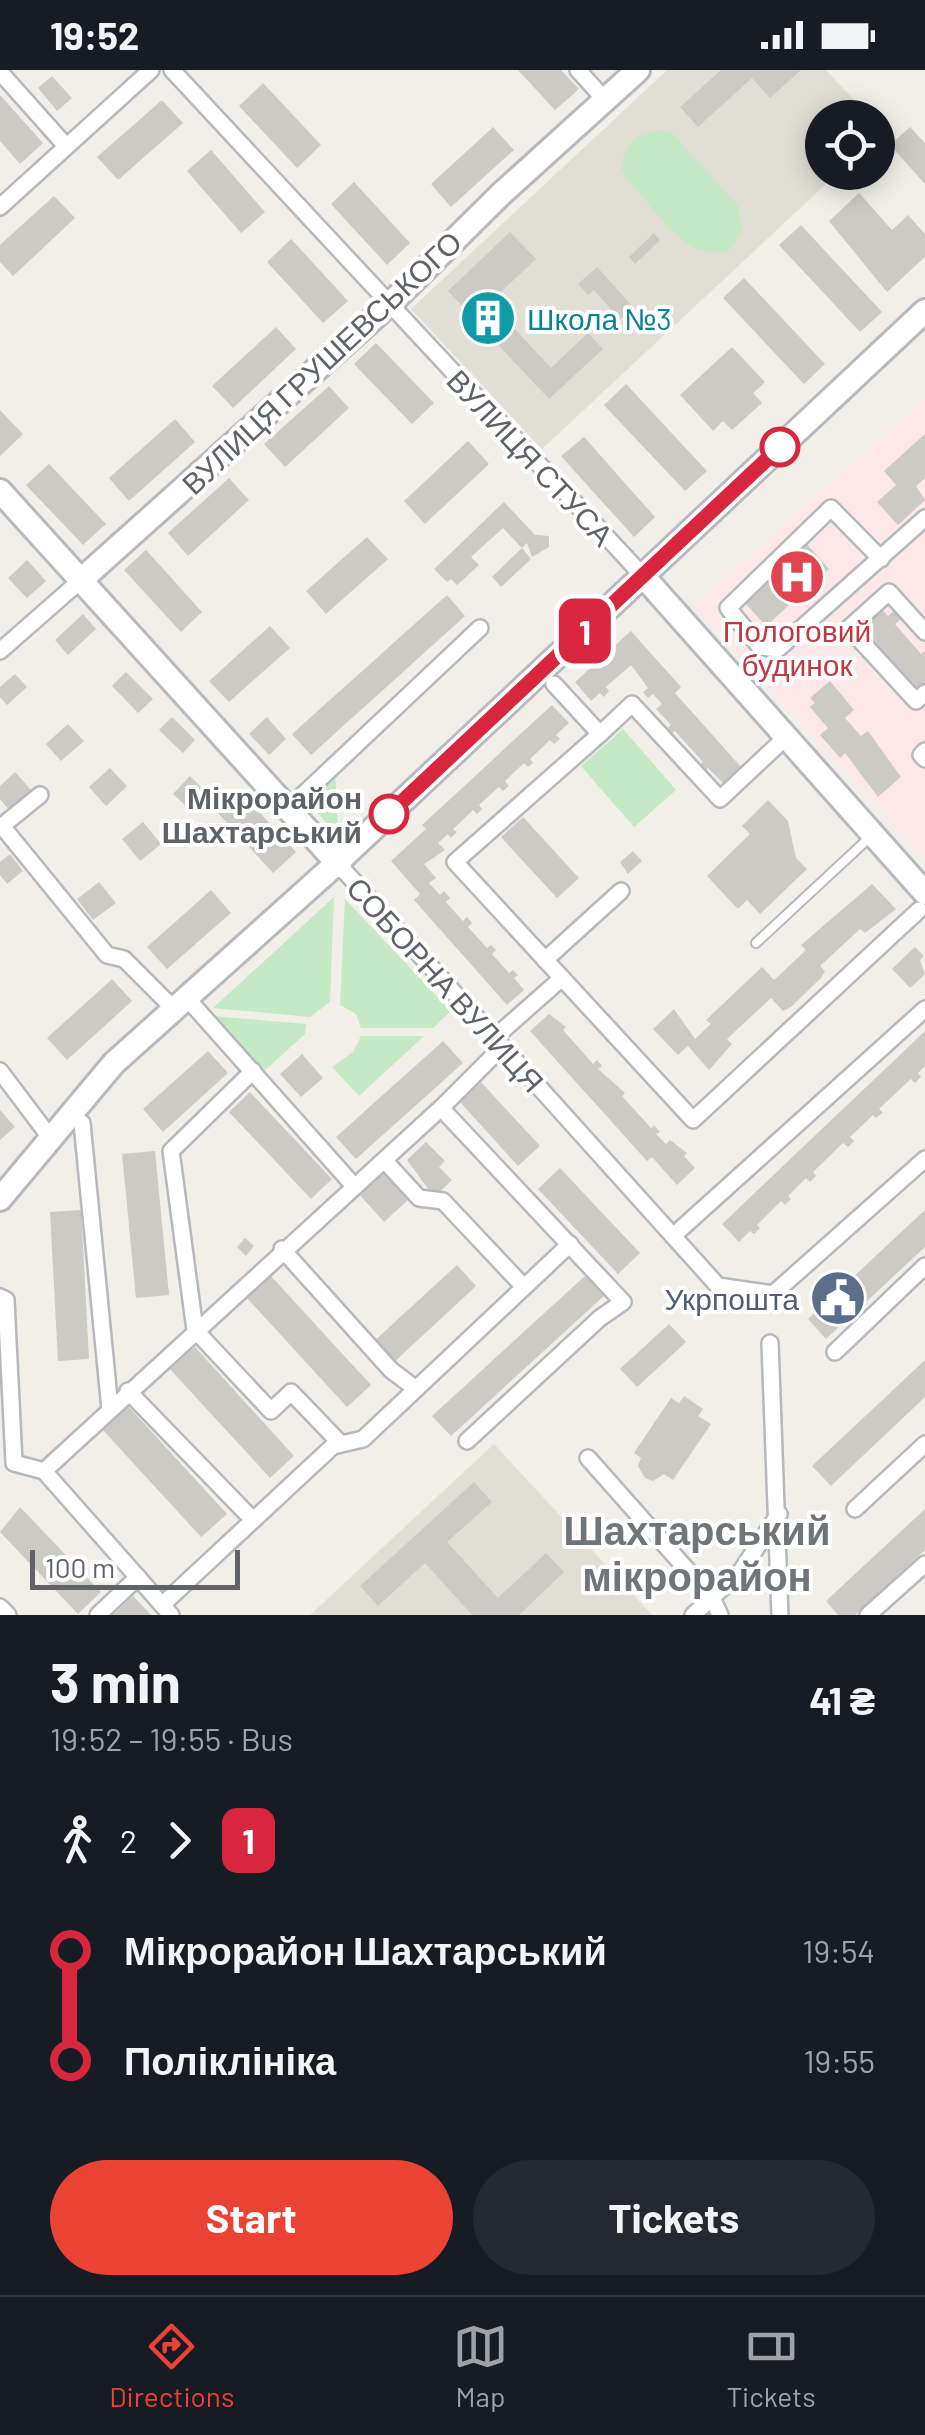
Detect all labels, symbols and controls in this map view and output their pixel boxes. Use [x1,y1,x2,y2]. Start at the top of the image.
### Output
text: 19:52 [50,12,139,58]
map controls [805,100,895,190]
button: locate [805,100,895,190]
street label: ВУЛИЦЯ ГРУШЕВСЬКОГО [174,223,468,501]
building icon: Школа №3 [458,288,518,348]
place label: Школа №3 [527,300,672,336]
street label: ВУЛИЦЯ СТУСА [440,362,622,552]
unlabelled marker [761,428,799,466]
hospital icon: Пологовий будинок [767,547,827,607]
line badge: 1 [552,598,618,664]
text: 1 [579,610,591,652]
place label: Пологовий будинок [723,612,871,682]
place label: Мікрорайон Шахтарський [162,779,362,849]
marker: Мікрорайон Шахтарський [370,795,408,833]
street label: СОБОРНА ВУЛИЦЯ [340,869,552,1099]
public building icon: Укрпошта [808,1268,868,1328]
place label: Укрпошта [664,1280,799,1316]
district label: Шахтарський мікрорайон [564,1505,831,1599]
scale bar [30,1545,240,1590]
text: 100 m [45,1550,115,1584]
text: 3 min [50,1648,181,1714]
text: 41 ₴ [809,1677,875,1723]
text: 19:52 – 19:55 · Bus [50,1719,293,1757]
icon: walk [50,1813,105,1868]
icon: forward [152,1813,207,1868]
text: 1 [242,1819,255,1861]
text: 2 [120,1821,137,1859]
text: Мікрорайон Шахтарський [124,1927,607,1973]
text: 19:54 [802,1931,875,1969]
text: Поліклініка [124,2037,336,2083]
text: 19:55 [803,2041,875,2079]
button: Start [50,2160,453,2275]
button: Tickets [473,2160,875,2275]
tab: Directions [109,2319,234,2413]
tab: Map [453,2319,508,2413]
tab: Tickets [727,2319,816,2413]

